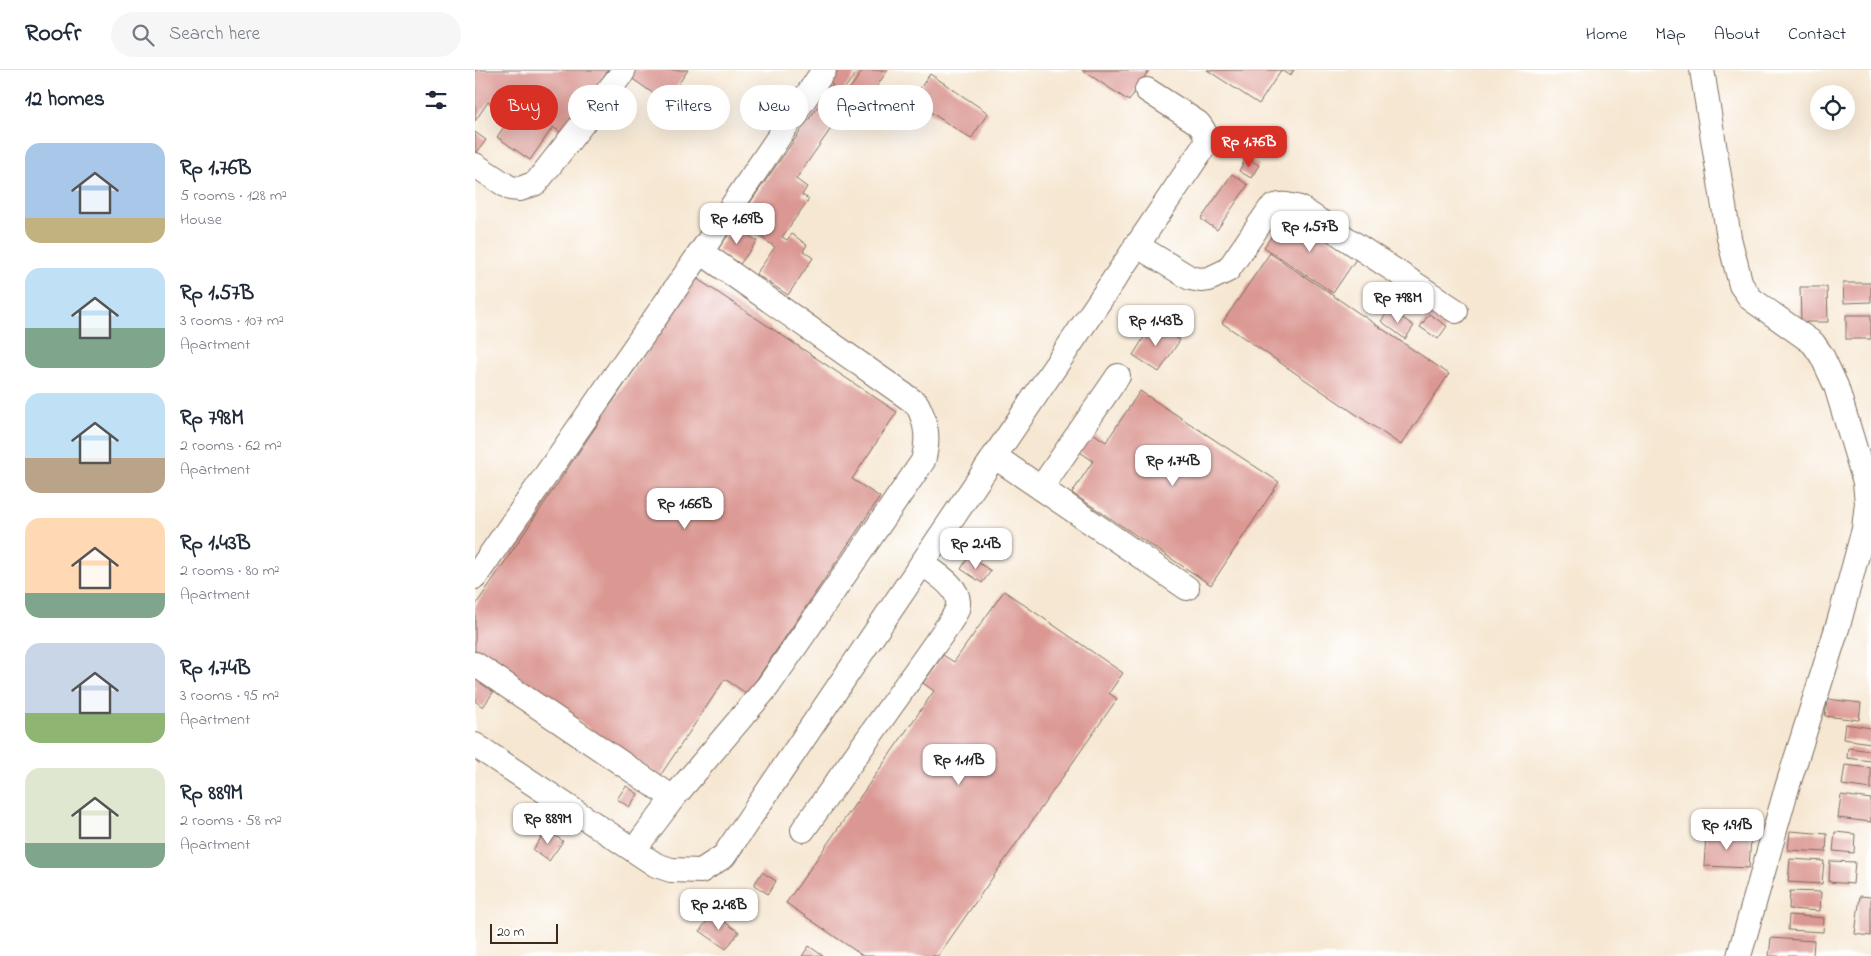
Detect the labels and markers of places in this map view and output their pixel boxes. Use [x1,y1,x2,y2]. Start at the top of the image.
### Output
pin: Rp 1.76B [1197,126,1301,168]
pin: Rp 1.69B [685,202,789,245]
pin: Rp 1.57B [1258,210,1362,253]
pin: Rp 798M [1352,282,1444,324]
pin: Rp 1.43B [1104,304,1208,347]
pin: Rp 1.74B [1121,444,1225,487]
pin: Rp 1.66B [633,488,737,530]
pin: Rp 2.4B [930,528,1022,570]
pin: Rp 1.11B [907,744,1011,786]
pin: Rp 889M [502,802,594,845]
pin: Rp 1.91B [1675,808,1779,851]
pin: Rp 2.48B [667,888,771,931]

